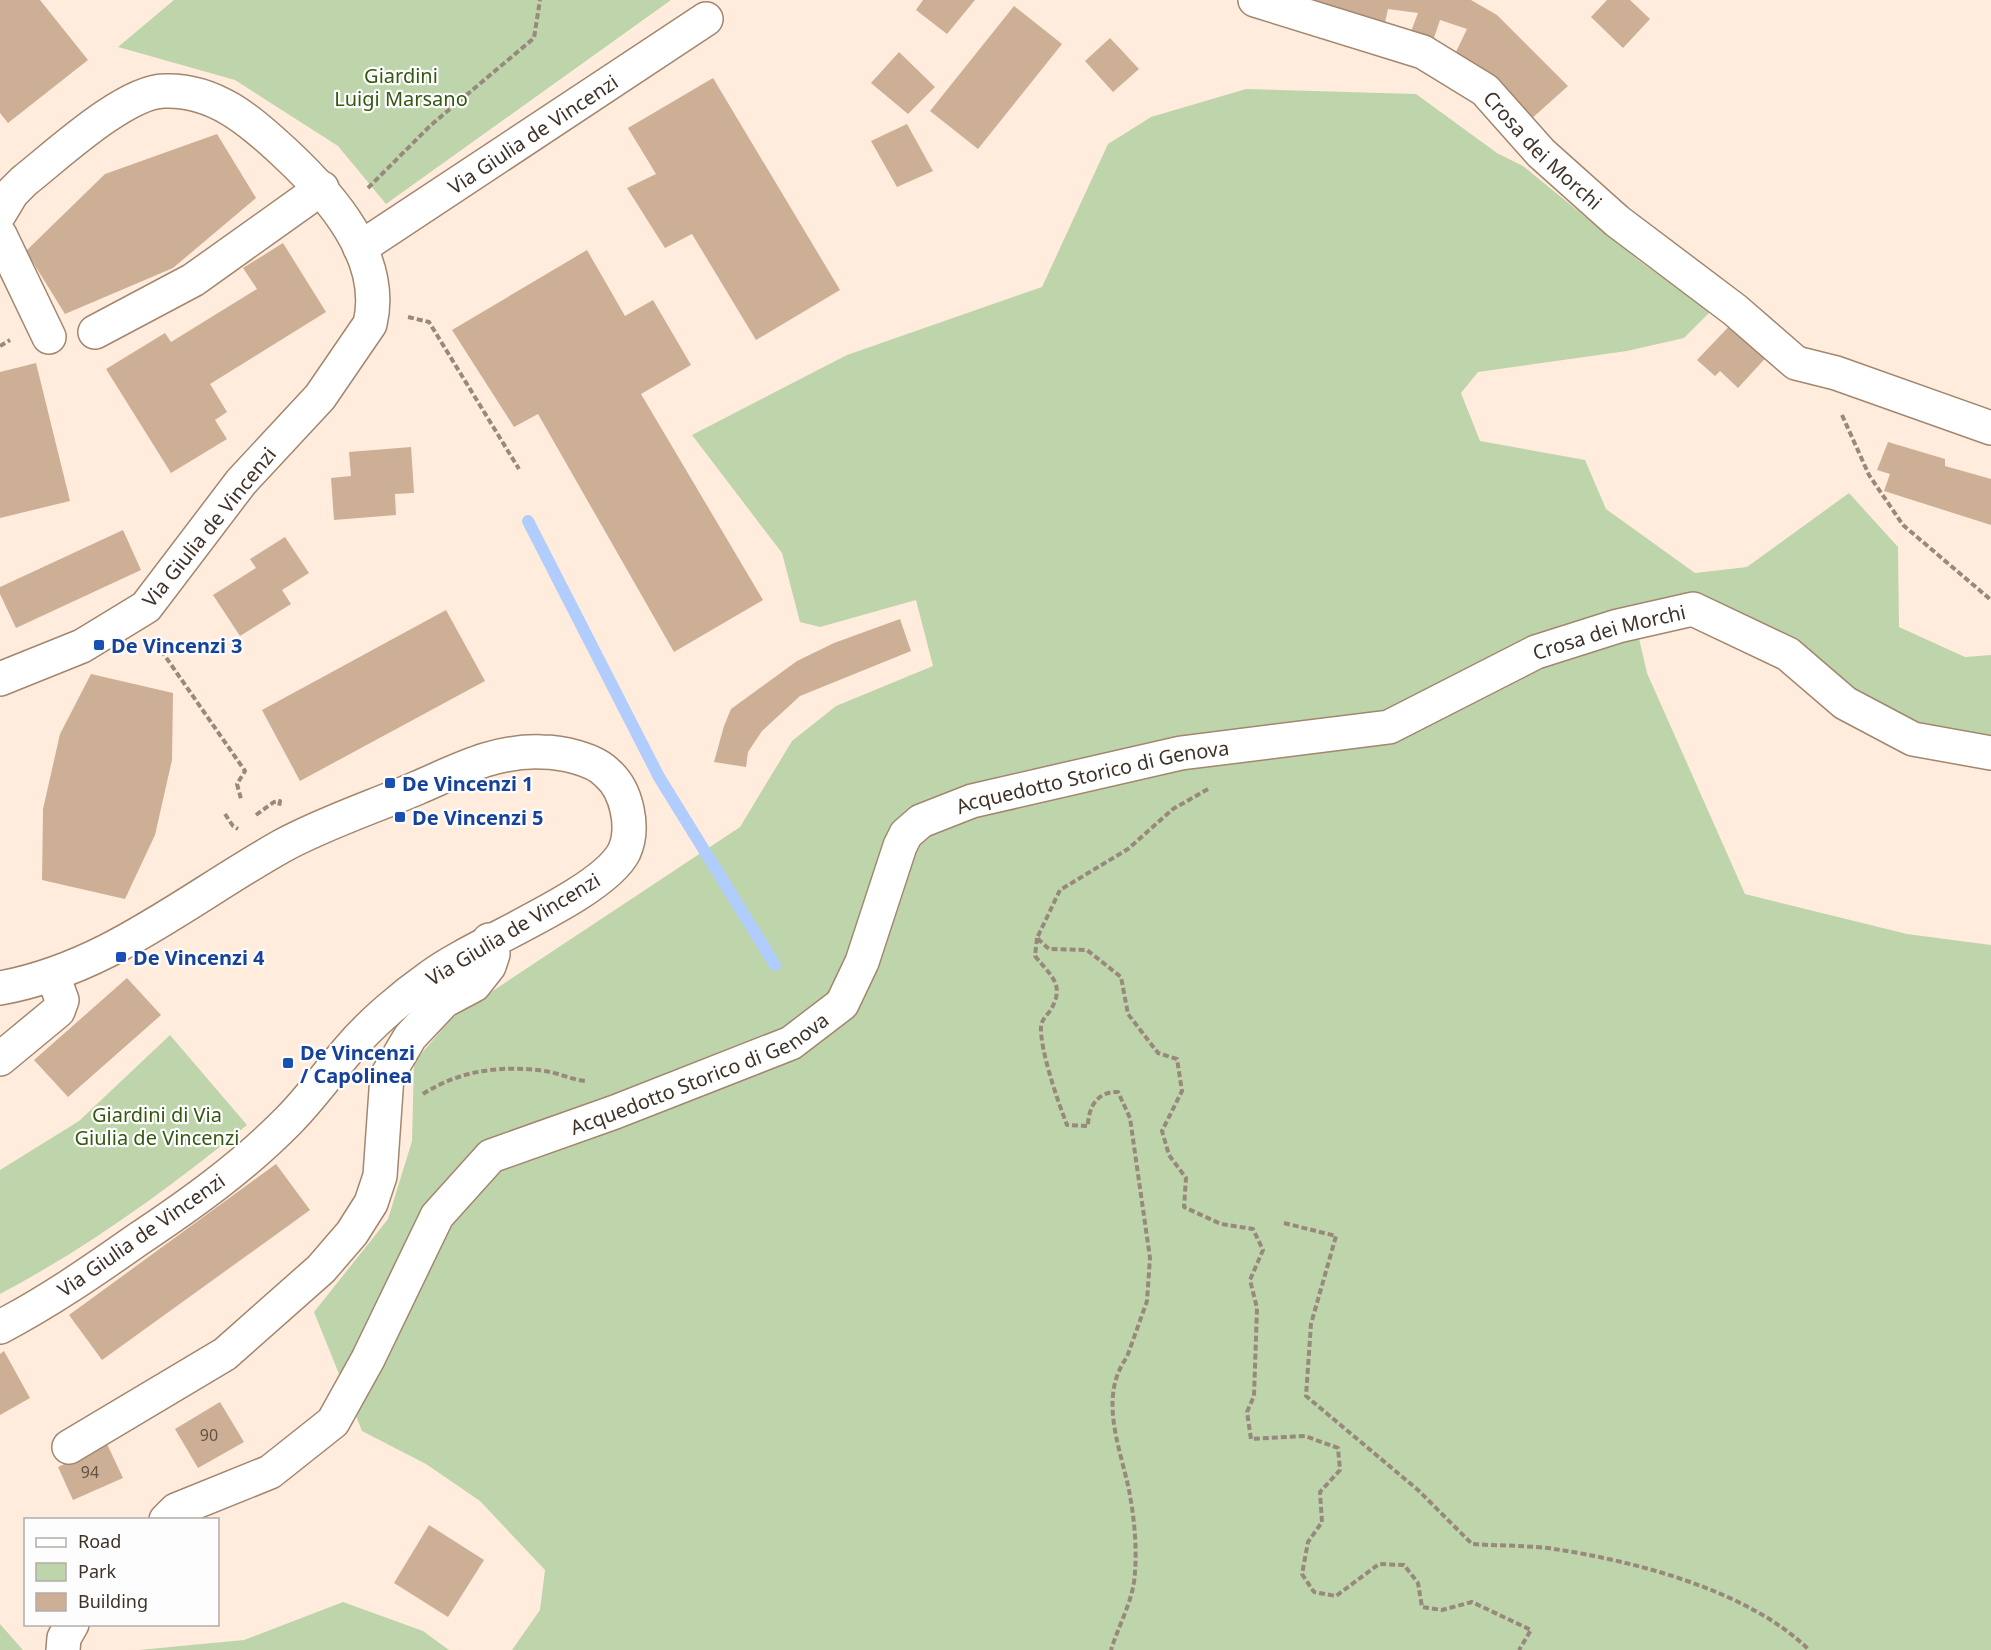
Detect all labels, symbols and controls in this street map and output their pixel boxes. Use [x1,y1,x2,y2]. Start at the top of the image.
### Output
park label: Giardini Luigi Marsano [334,62,468,112]
street label: Via Giulia de Vincenzi [442,68,623,200]
street label: Crosa dei Morchi [1478,84,1608,215]
street label: Via Giulia de Vincenzi [136,441,282,613]
street label: Crosa dei Morchi [1529,598,1688,666]
place label: De Vincenzi 3 [111,632,243,659]
marker: De Vincenzi 3 [92,638,106,652]
street label: Acquedotto Storico di Genova [952,734,1231,820]
place label: De Vincenzi 1 [402,770,534,797]
marker: De Vincenzi 1 [383,776,397,790]
place label: De Vincenzi 5 [412,804,544,831]
marker: De Vincenzi 5 [393,810,407,824]
street label: Via Giulia de Vincenzi [421,866,605,992]
place label: De Vincenzi 4 [133,944,265,971]
marker: De Vincenzi 4 [114,950,128,964]
street label: Acquedotto Storico di Genova [566,1006,834,1140]
place label: De Vincenzi / Capolinea [300,1039,415,1089]
marker: De Vincenzi / Capolinea [281,1056,295,1070]
park label: Giardini di Via Giulia de Vincenzi [75,1101,239,1151]
street label: Via Giulia de Vincenzi [52,1167,230,1303]
house number: 90 [200,1424,218,1446]
house number: 94 [81,1461,99,1483]
legend [24,1518,219,1626]
text: Road [78,1529,121,1553]
text: Park [78,1559,116,1583]
text: Building [78,1589,148,1613]

